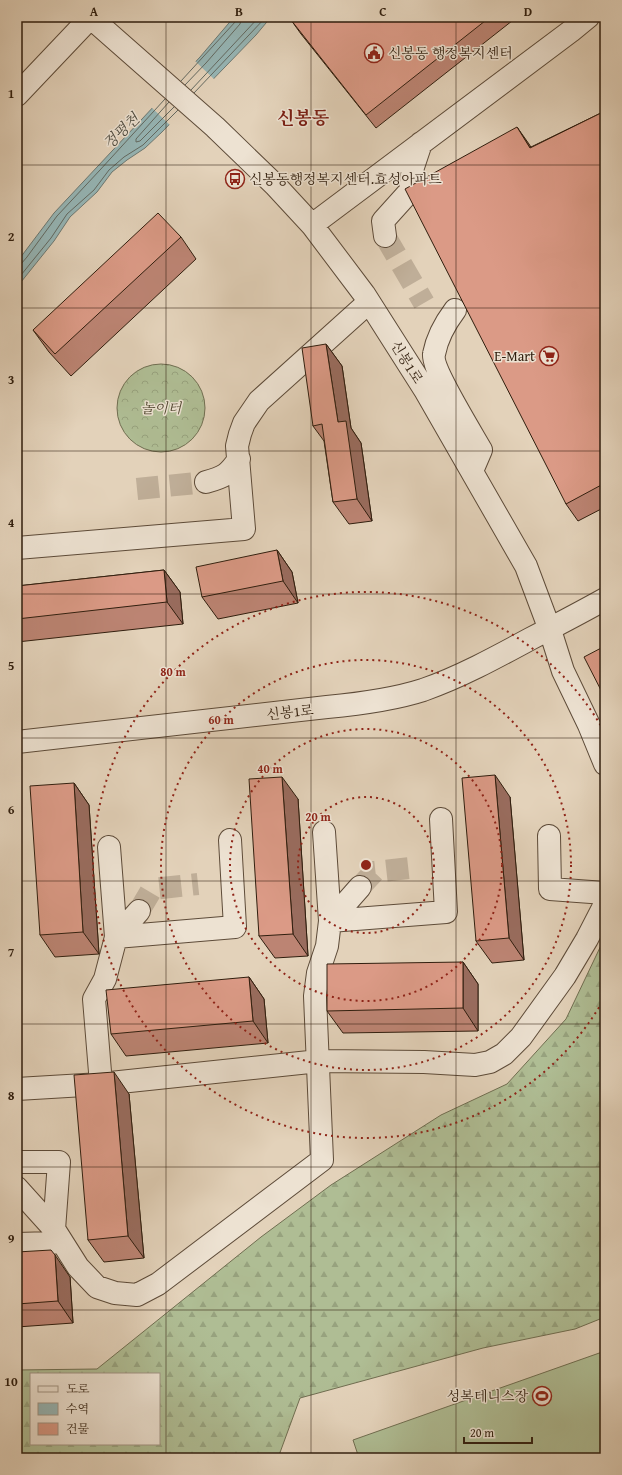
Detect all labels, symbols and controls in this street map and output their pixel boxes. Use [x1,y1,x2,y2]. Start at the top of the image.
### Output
text: A [90,2,99,21]
text: B [235,2,243,21]
text: C [379,2,387,21]
text: D [524,2,532,21]
public building icon: 신봉동 행정복지센터 [363,42,385,64]
place label: 신봉동 행정복지센터 [388,43,513,63]
text: 1 [8,84,14,103]
district label: 신봉동 [277,104,330,131]
water label: 정평천 [98,107,145,154]
bus stop icon: 신봉동행정복지센터.효성아파트 [224,168,246,190]
place label: 신봉동행정복지센터.효성아파트 [249,169,442,189]
text: 2 [8,227,15,246]
street label: 신봉1로 [386,337,428,388]
supermarket icon: E-Mart [538,345,560,367]
place label: E-Mart [494,346,535,366]
text: 3 [8,370,14,389]
park label: 놀이터 [141,398,183,418]
text: 4 [8,513,15,532]
text: 5 [8,656,15,675]
text: 80 m [160,663,186,680]
street label: 신봉1로 [265,700,315,724]
text: 60 m [208,711,234,728]
text: 40 m [257,760,283,777]
text: 6 [8,800,15,819]
text: 20 m [305,808,331,825]
centre of rings [359,858,373,872]
text: 7 [8,943,15,962]
text: 8 [8,1086,15,1105]
text: 9 [8,1229,15,1248]
text: 10 [4,1372,18,1391]
legend [30,1373,160,1445]
text: 도로 [66,1380,90,1397]
sports icon: 성복테니스장 [531,1385,553,1407]
place label: 성복테니스장 [447,1386,528,1406]
text: 수역 [66,1400,89,1417]
scale bar [464,1419,532,1445]
text: 건물 [66,1420,90,1437]
text: 20 m [470,1424,494,1441]

